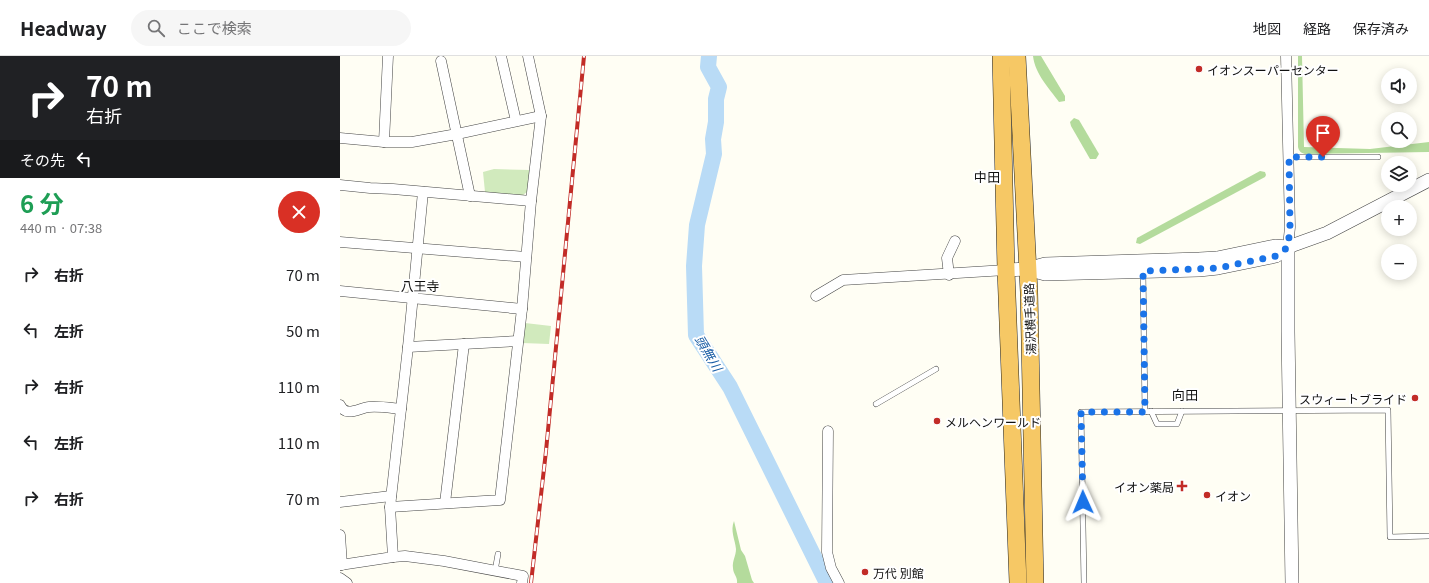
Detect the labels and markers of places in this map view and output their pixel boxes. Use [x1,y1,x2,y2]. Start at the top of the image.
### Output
place label: イオンスーパーセンター [1207,61,1339,78]
marker: イオンスーパーセンター [1194,64,1204,74]
pin [1306,116,1340,157]
place label: スウィートブライド [1299,390,1407,407]
marker: スウィートブライド [1410,393,1420,403]
place label: メルヘンワールド [945,413,1041,430]
marker: メルヘンワールド [932,416,942,426]
place label: イオン薬局 [1114,478,1174,495]
marker: イオン薬局 [1177,481,1187,491]
place label: イオン [1215,487,1251,504]
marker: イオン [1202,490,1212,500]
place label: 万代 別館 [873,564,924,581]
marker: 万代 別館 [860,567,870,577]

